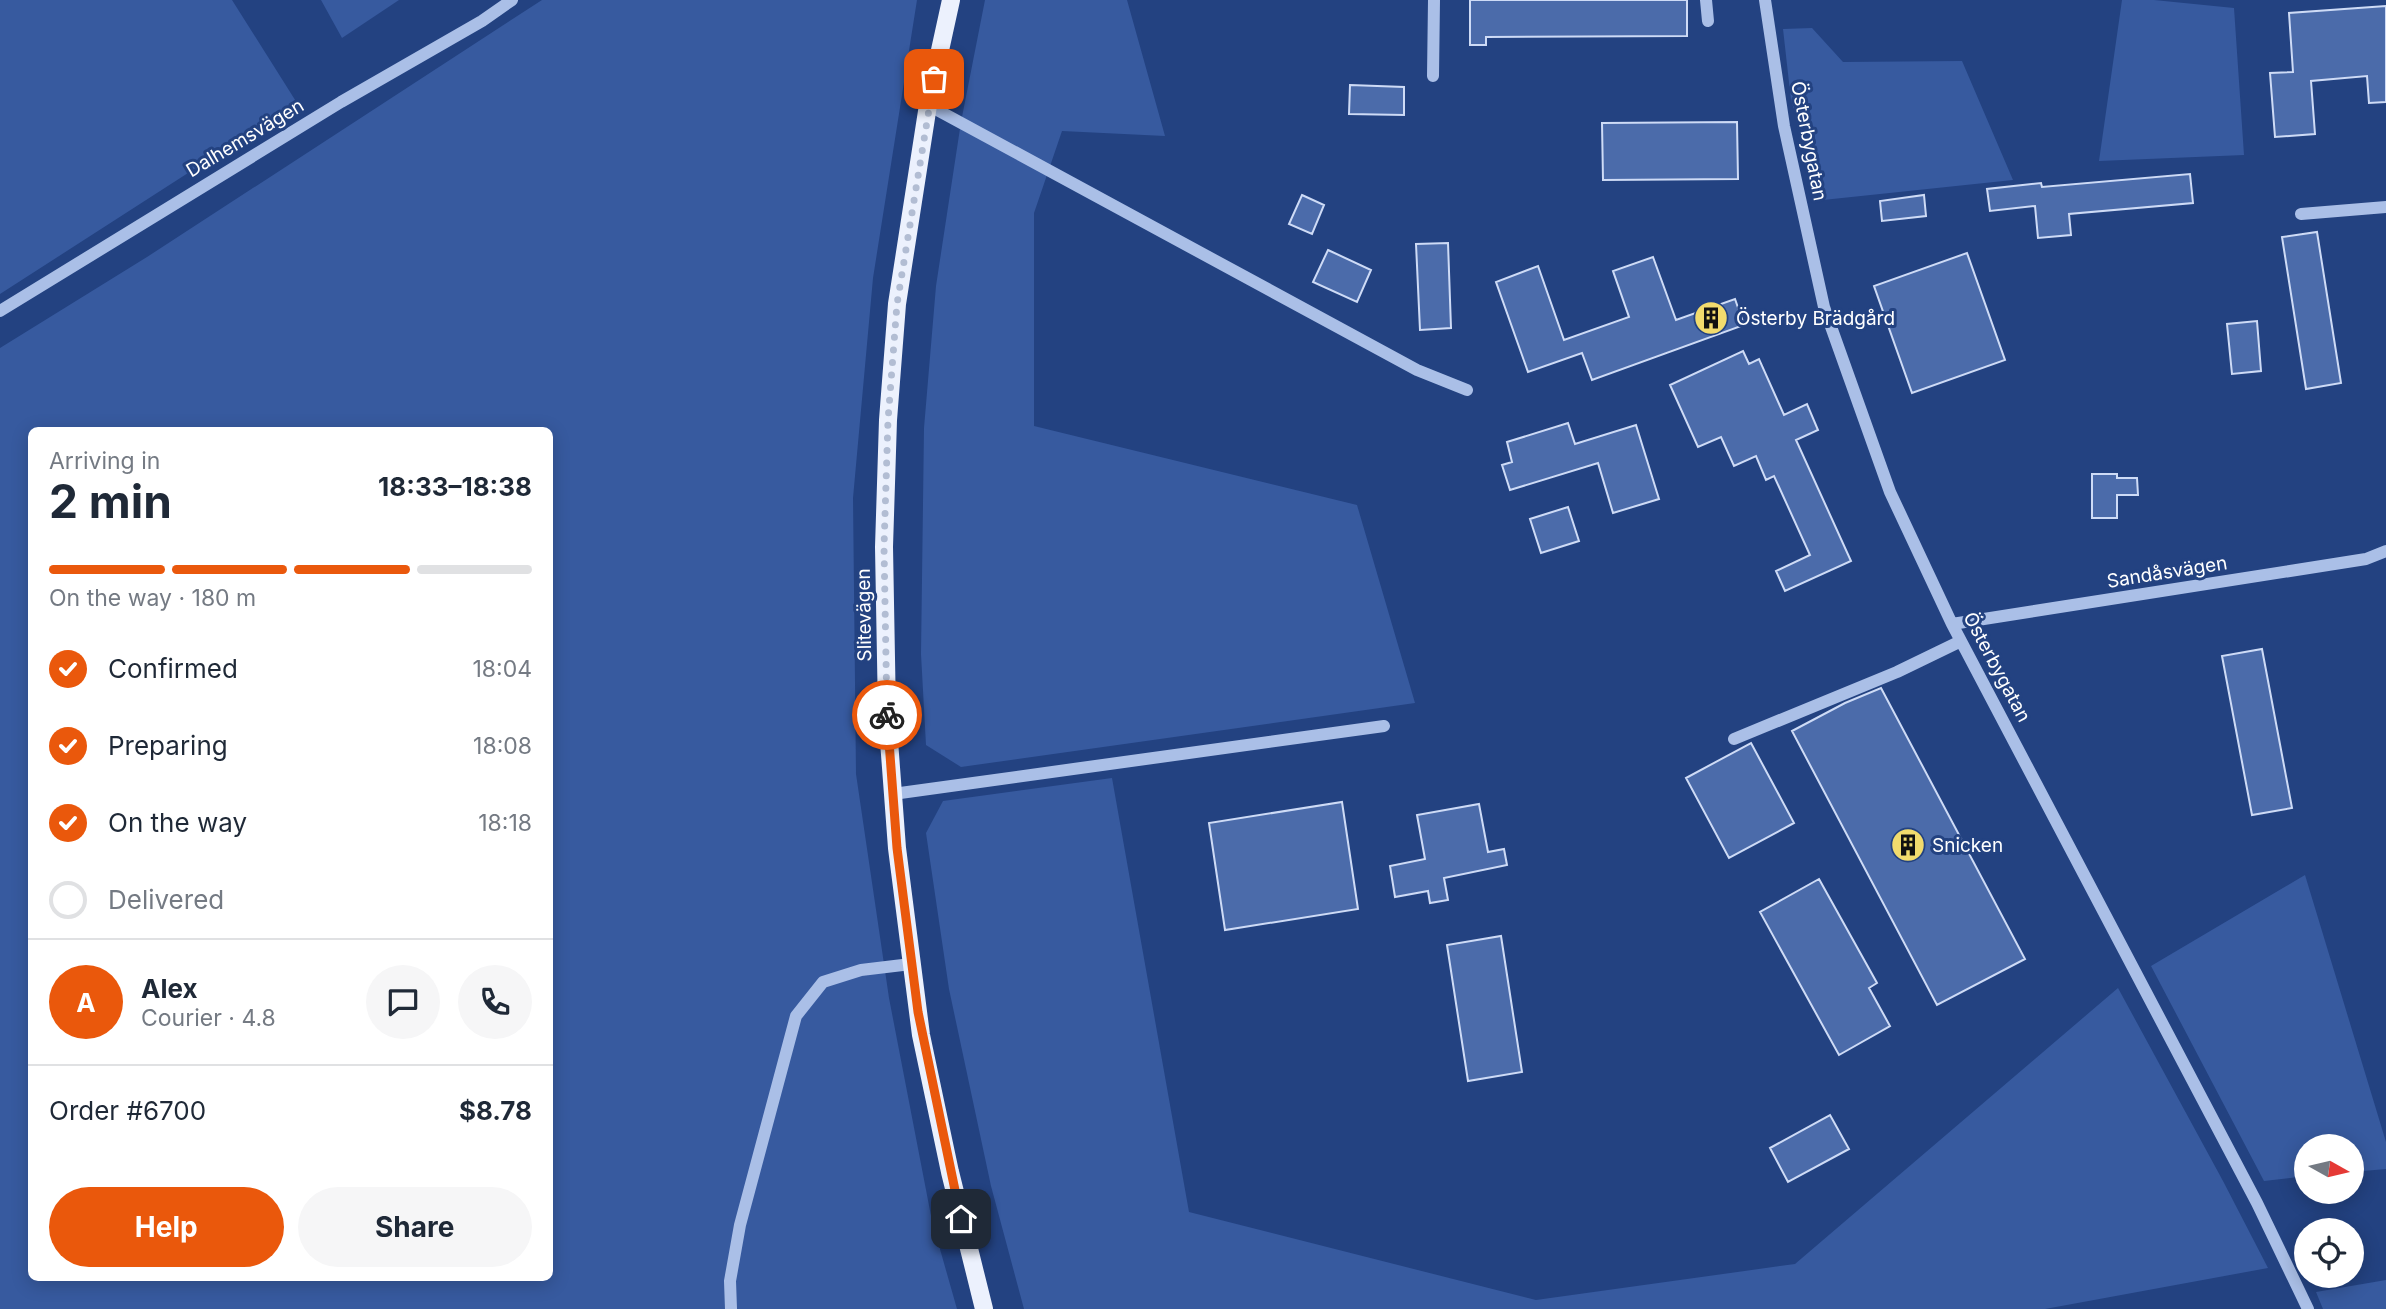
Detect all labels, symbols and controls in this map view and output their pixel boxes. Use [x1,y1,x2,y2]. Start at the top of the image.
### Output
pin [904,49,964,109]
icon: bag [915,60,953,98]
street label: Österbygatan [1786,79,1832,203]
street label: Dalhemsvägen [182,94,308,182]
building icon: Österby Brädgård [1692,299,1730,337]
place label: Österby Brädgård [1736,307,1895,330]
text: Arriving in [49,447,160,475]
text: 18:33–18:38 [378,471,532,502]
text: 2 min [49,473,172,529]
street label: Sandåsvägen [2105,551,2229,593]
street label: Slitevägen [852,568,876,662]
text: On the way · 180 m [49,584,256,612]
street label: Österbygatan [1958,608,2036,726]
icon: check [49,650,87,688]
text: Confirmed [108,653,238,684]
text: 18:04 [472,655,532,683]
courier [852,680,922,750]
icon: bike [868,696,906,734]
icon: check [49,727,87,765]
text: Preparing [108,730,228,761]
text: 18:08 [473,732,532,760]
icon: check [49,804,87,842]
text: On the way [108,807,247,838]
text: 18:18 [478,809,532,837]
building icon: Snicken [1889,826,1927,864]
place label: Snicken [1932,834,2003,857]
text: Delivered [108,884,224,915]
button: chat [366,965,440,1039]
button: phone [458,965,532,1039]
text: Alex [141,973,198,1004]
text: A [76,987,96,1018]
text: Courier · 4.8 [141,1004,276,1032]
text: Order #6700 [49,1095,206,1126]
text: $8.78 [459,1095,532,1126]
north arrow [2294,1134,2364,1204]
map controls [2294,1134,2364,1288]
button: Help [49,1187,284,1267]
button: Share [298,1187,532,1267]
pin [931,1189,991,1249]
icon: home [942,1200,980,1238]
button: locate [2294,1218,2364,1288]

